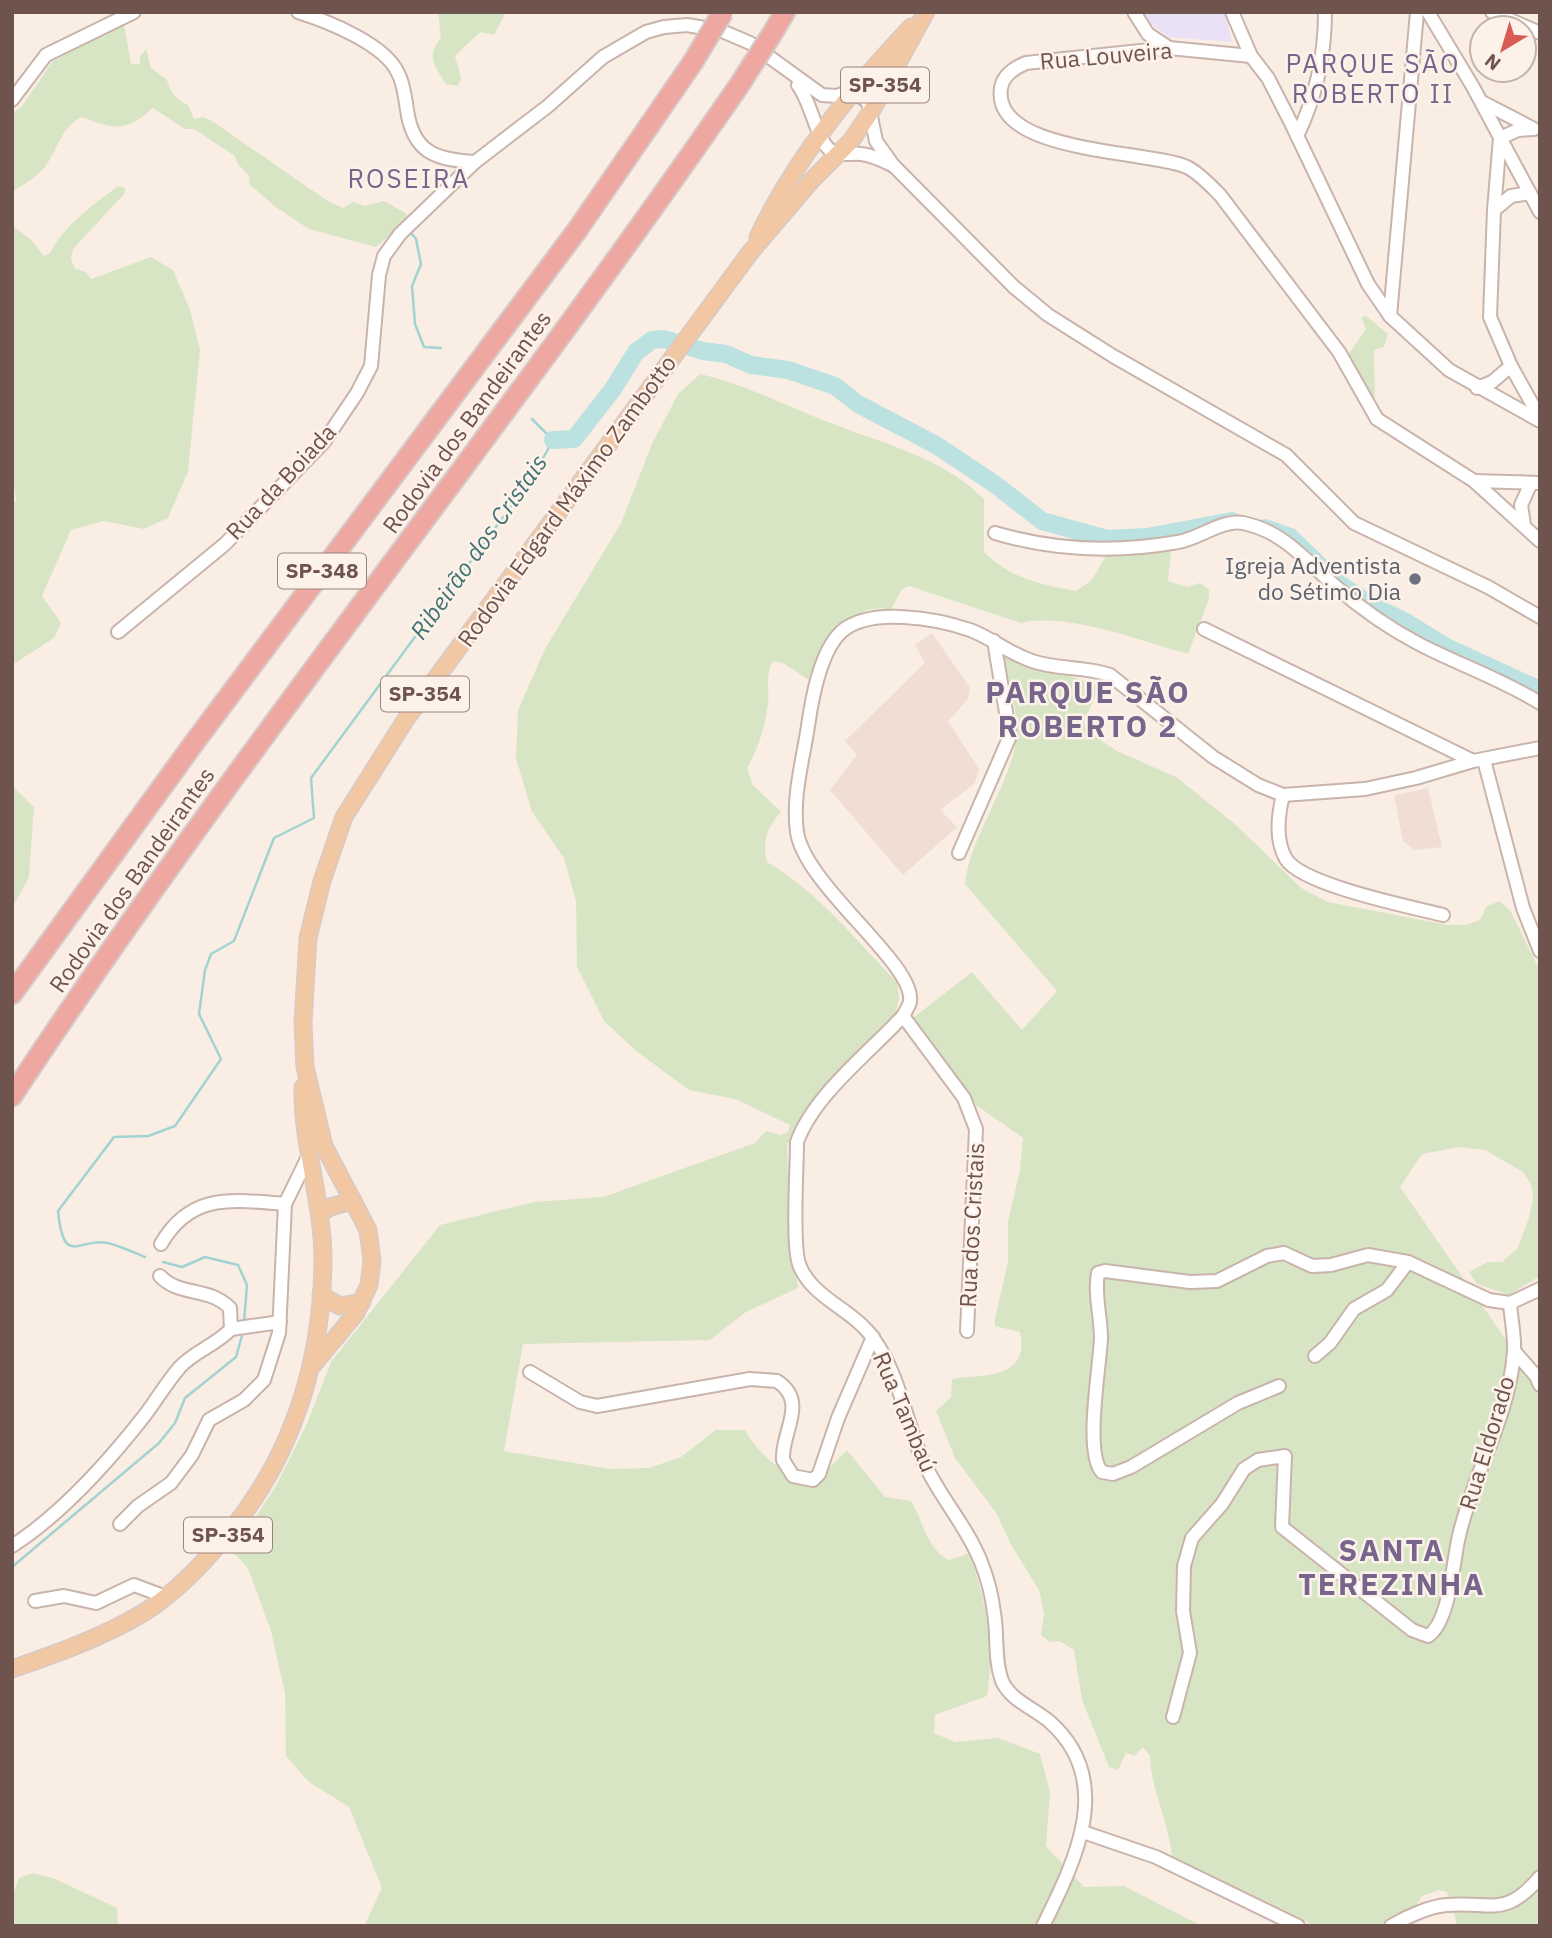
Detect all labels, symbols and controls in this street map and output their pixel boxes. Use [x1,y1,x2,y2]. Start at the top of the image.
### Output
north arrow [1468,14,1538,84]
street label: Rua Louveira [1038,34,1173,76]
district label: PARQUE SÃO ROBERTO II [1286,46,1460,110]
text: N [1480,49,1505,76]
road number: SP-354 [841,68,929,102]
district label: ROSEIRA [348,161,470,195]
street label: Rodovia dos Bandeirantes [375,304,557,539]
street label: Rodovia Edgard Máximo Zambotto [450,349,682,652]
street label: Rua da Boiada [219,417,342,546]
water label: Ribeirão dos Cristais [402,448,554,645]
place label: Igreja Adventista do Sétimo Dia [1225,550,1401,606]
road number: SP-348 [278,554,366,588]
marker: Igreja Adventista do Sétimo Dia [1407,571,1423,587]
district label: PARQUE SÃO ROBERTO 2 [985,672,1191,745]
road number: SP-354 [381,676,469,712]
street label: Rodovia dos Bandeirantes [42,761,220,998]
street label: Rua dos Cristais [952,1142,990,1308]
street label: Rua Tambaú [867,1347,945,1476]
street label: Rua Eldorado [1451,1372,1521,1513]
road number: SP-354 [184,1518,272,1552]
district label: SANTA TEREZINHA [1298,1530,1486,1603]

